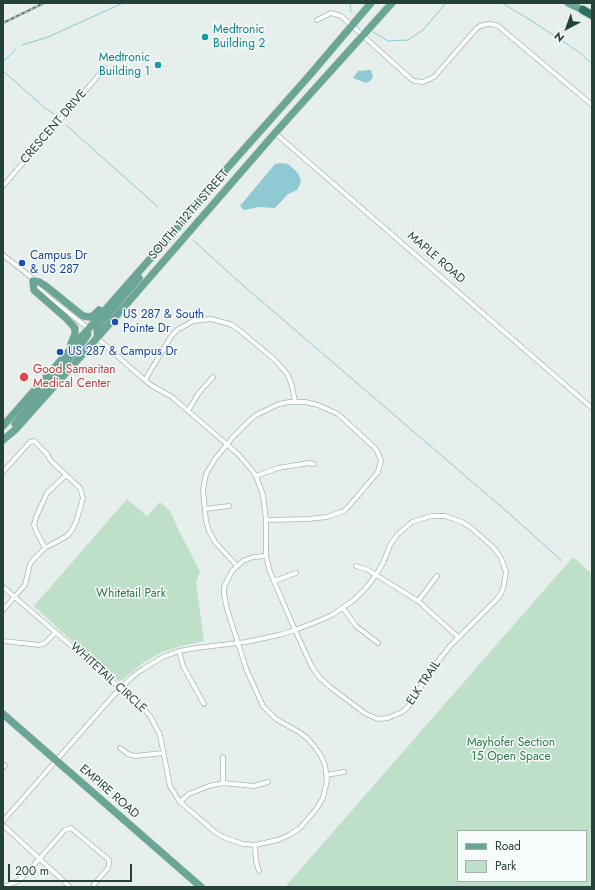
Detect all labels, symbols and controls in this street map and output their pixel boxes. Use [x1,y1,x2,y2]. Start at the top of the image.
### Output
north arrow [547,8,587,48]
place label: Medtronic Building 2 [213,23,265,51]
text: N [551,28,568,46]
marker: Medtronic Building 2 [200,32,210,42]
place label: Medtronic Building 1 [99,51,150,79]
marker: Medtronic Building 1 [153,60,163,70]
street label: CRESCENT DRIVE [18,87,90,167]
street label: SOUTH 112TH STREET [146,167,232,263]
street label: MAPLE ROAD [404,229,468,287]
place label: Campus Dr & US 287 [30,249,87,277]
marker: Campus Dr & US 287 [17,258,27,268]
place label: US 287 & South Pointe Dr [123,308,204,336]
marker: US 287 & South Pointe Dr [110,317,120,327]
place label: US 287 & Campus Dr [68,345,178,359]
marker: US 287 & Campus Dr [55,347,65,357]
place label: Good Samaritan Medical Center [33,363,116,391]
marker: Good Samaritan Medical Center [18,371,30,383]
park label: Whitetail Park [96,587,166,601]
street label: WHITETAIL CIRCLE [67,640,149,716]
street label: ELK TRAIL [404,658,444,708]
park label: Mayhofer Section 15 Open Space [467,736,555,764]
street label: EMPIRE ROAD [76,762,142,822]
legend [457,830,587,882]
text: Road [495,837,521,855]
scale bar [10,856,134,882]
text: Park [495,857,516,875]
text: 200 m [15,862,49,880]

